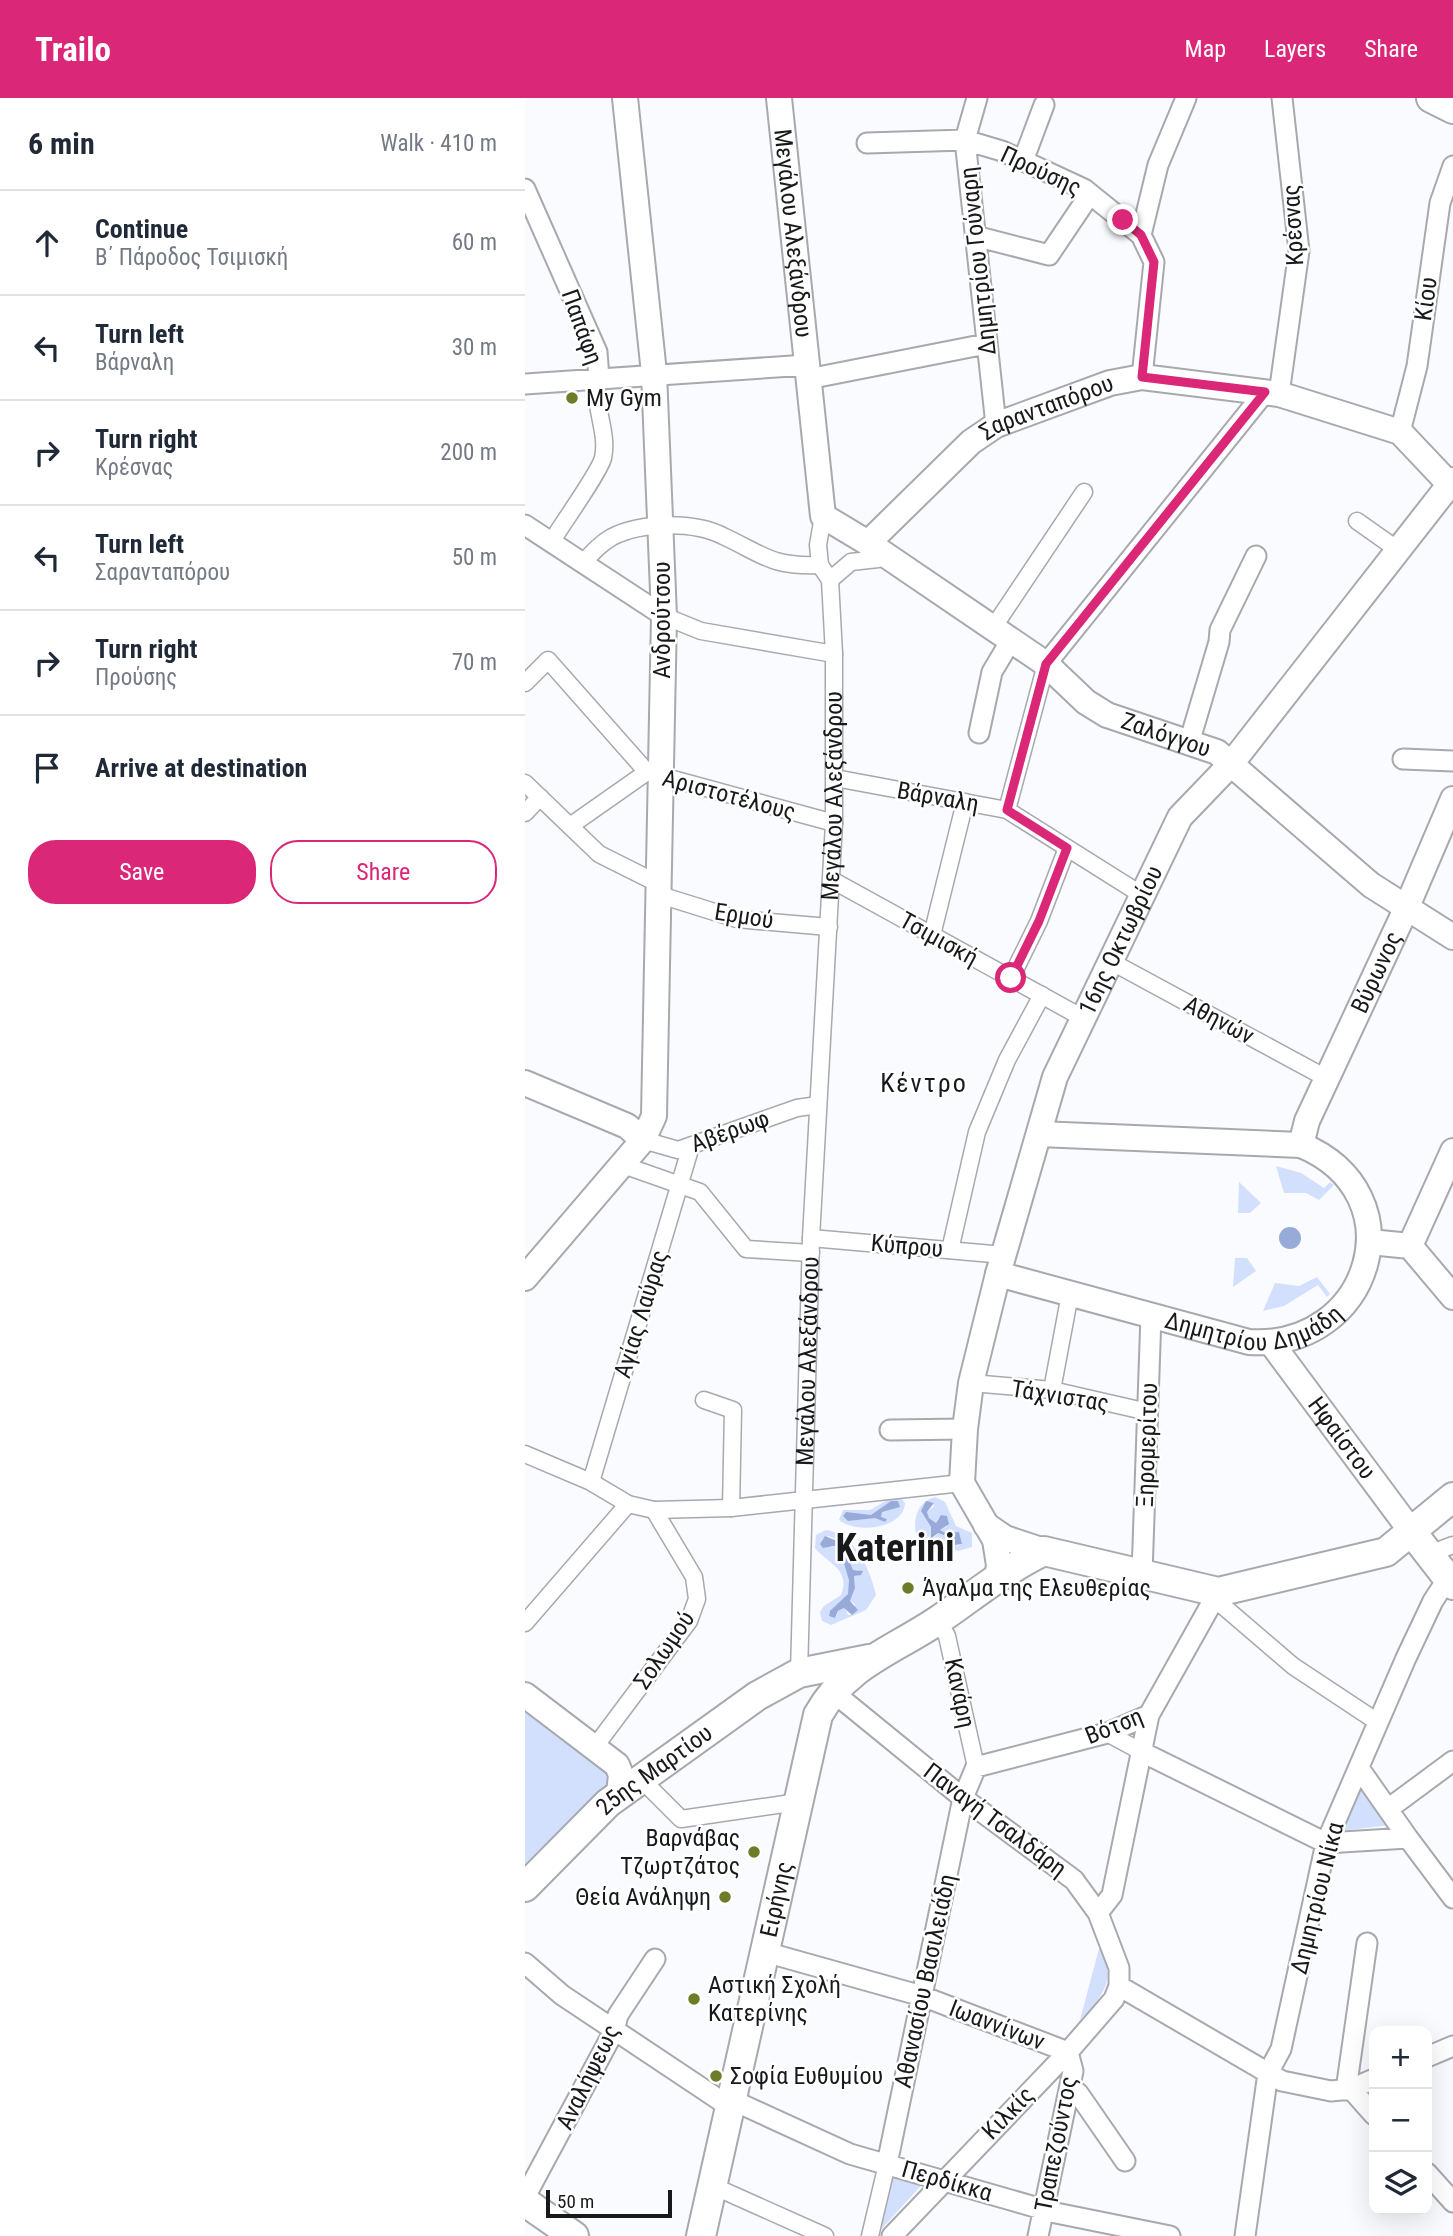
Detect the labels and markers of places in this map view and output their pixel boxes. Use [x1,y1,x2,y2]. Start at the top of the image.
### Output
place label: My Gym [586,384,662,412]
marker: My Gym [564,390,580,406]
place label: Άγαλμα της Ελευθερίας [922,1574,1151,1602]
marker: Άγαλμα της Ελευθερίας [900,1580,916,1596]
place label: Βαρνάβας Τζωρτζάτος [620,1824,740,1880]
marker: Βαρνάβας Τζωρτζάτος [746,1844,762,1860]
place label: Θεία Ανάληψη [575,1883,711,1911]
marker: Θεία Ανάληψη [717,1889,733,1905]
place label: Αστική Σχολή Κατερίνης [708,1971,841,2027]
marker: Αστική Σχολή Κατερίνης [686,1991,702,2007]
place label: Σοφία Ευθυμίου [730,2062,883,2090]
marker: Σοφία Ευθυμίου [708,2068,724,2084]

